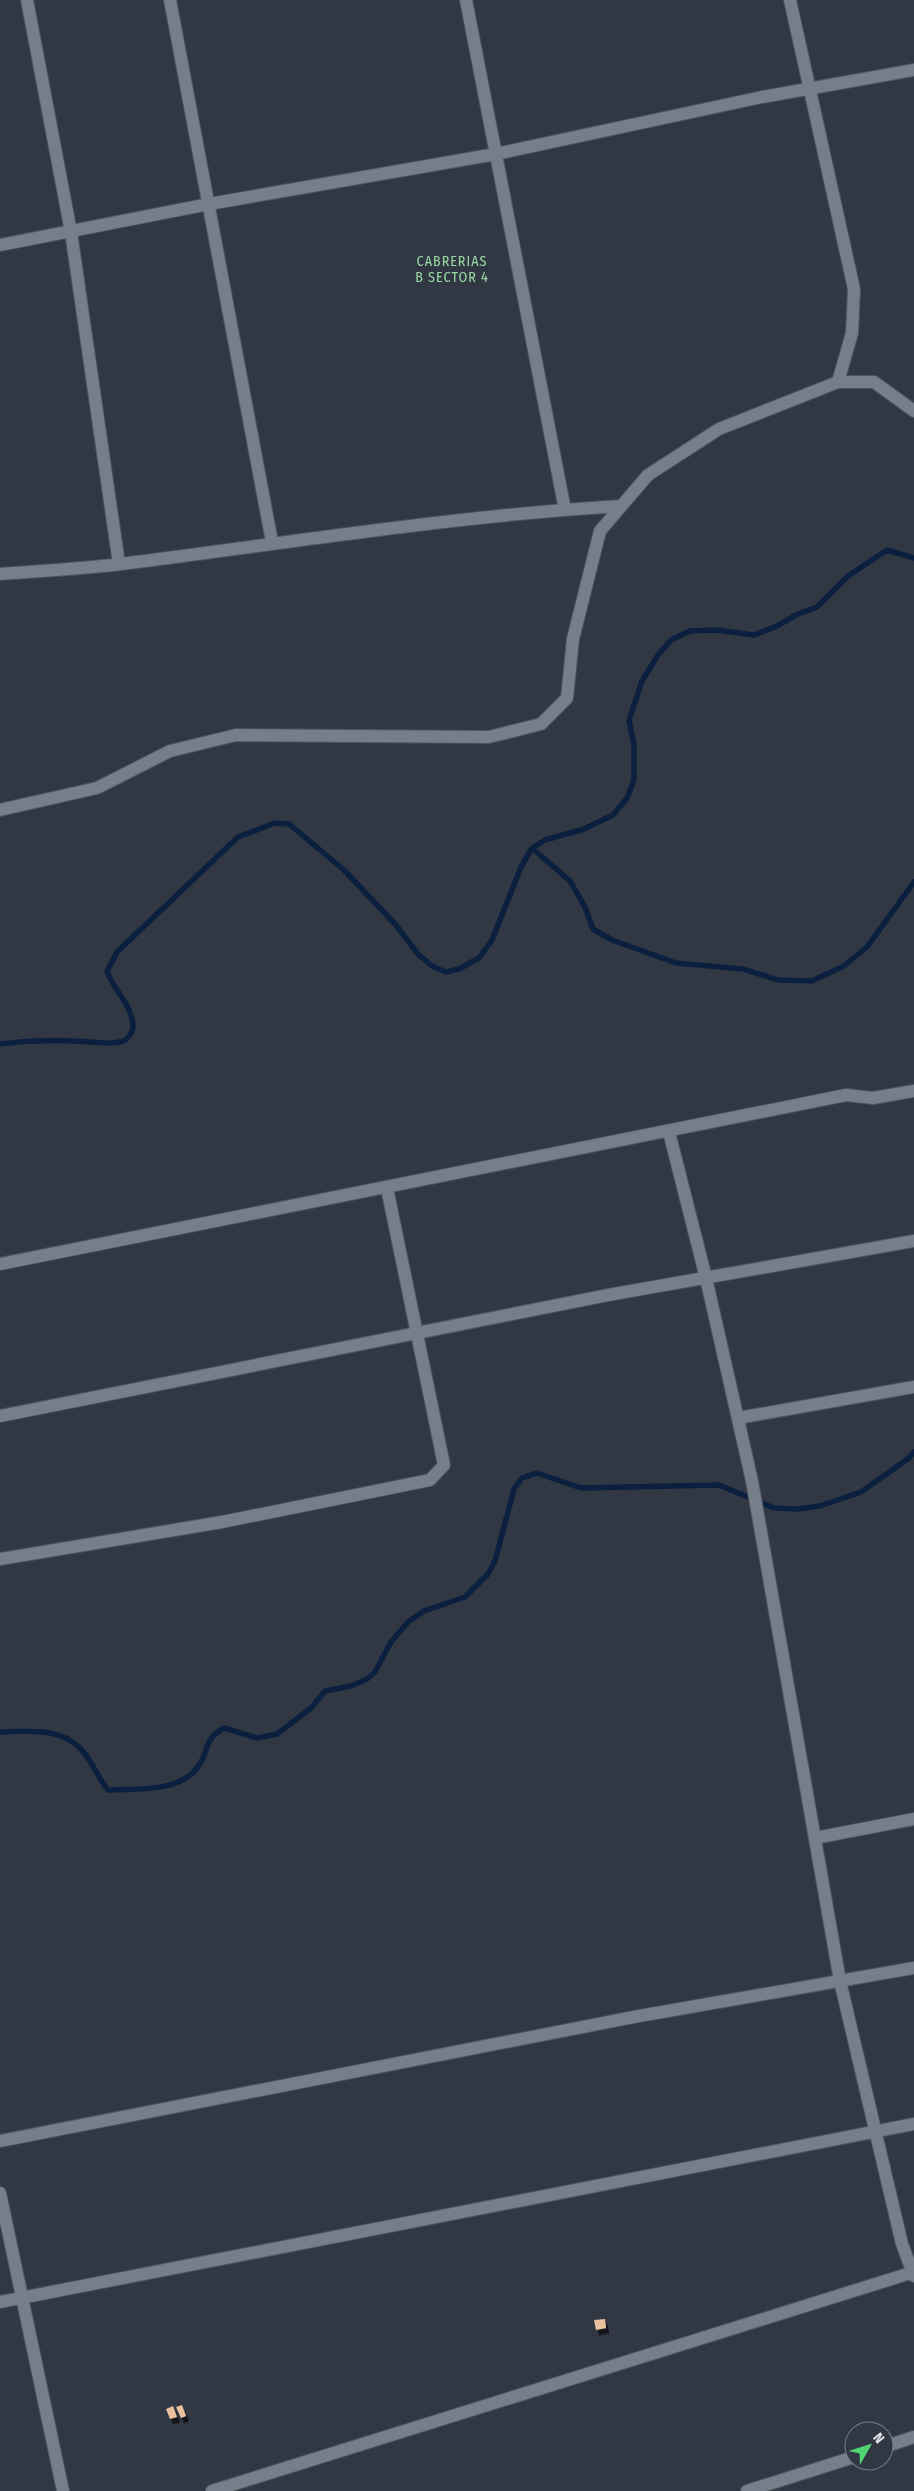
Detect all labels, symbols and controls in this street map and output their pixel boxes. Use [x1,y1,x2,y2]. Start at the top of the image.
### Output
district label: CABRERIAS B SECTOR 4 [415,253,489,286]
north arrow [844,2421,894,2471]
text: N [869,2430,888,2447]

